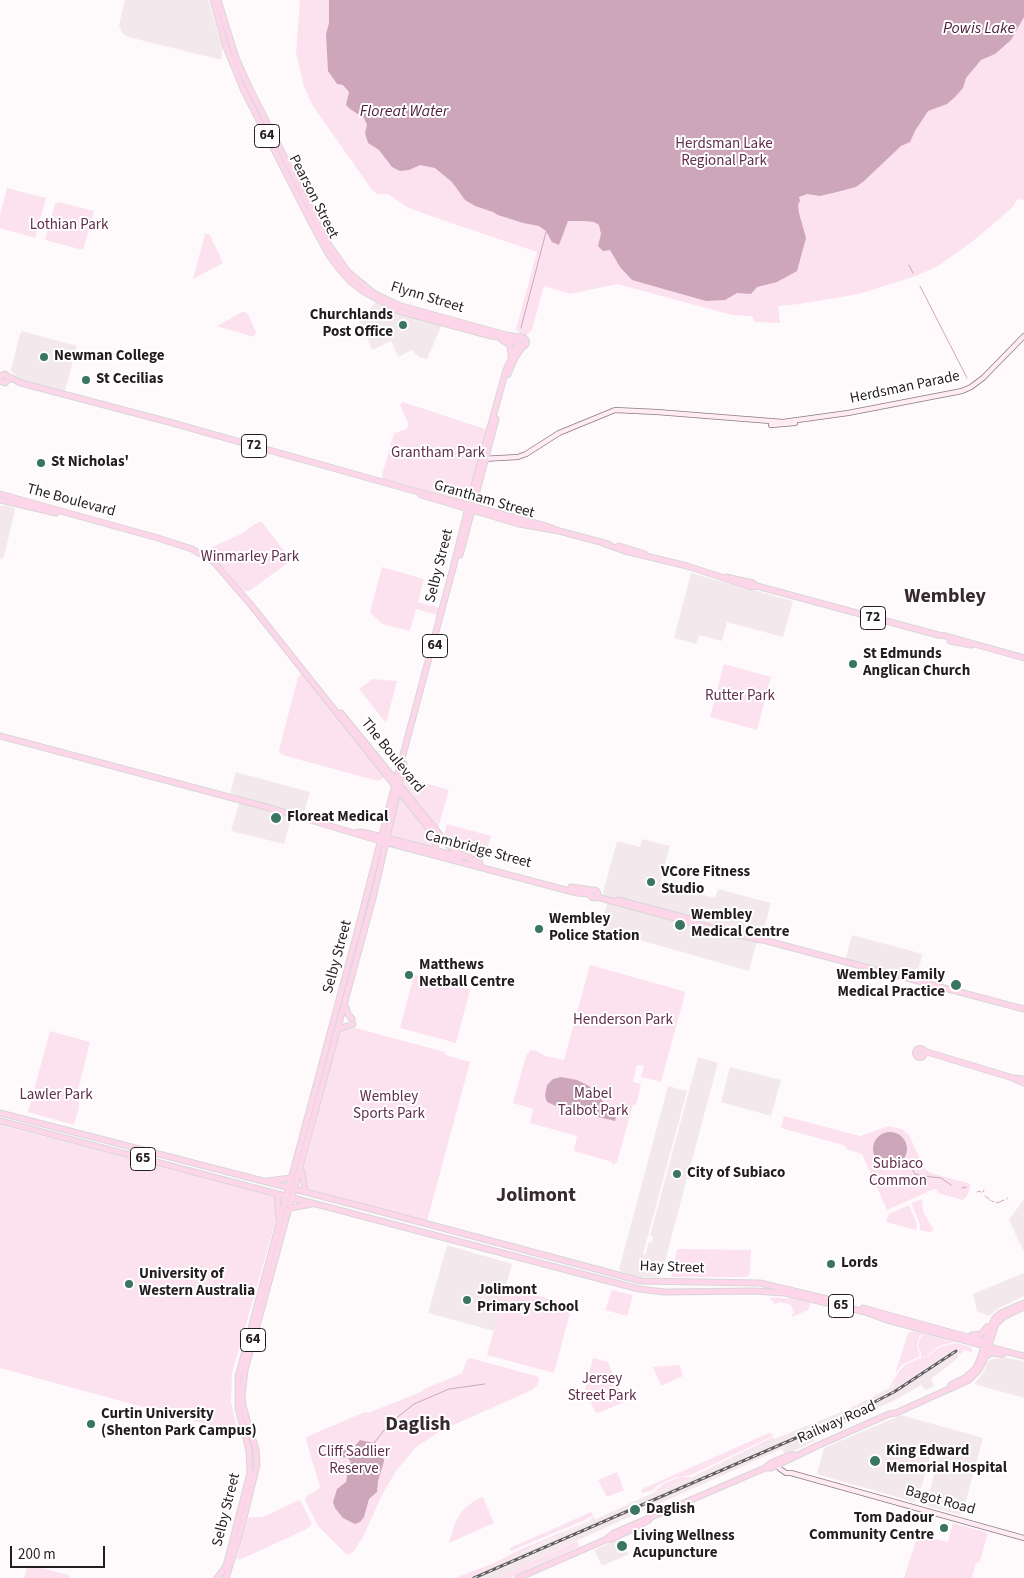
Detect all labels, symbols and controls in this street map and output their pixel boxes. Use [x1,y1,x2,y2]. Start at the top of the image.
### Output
water label: Powis Lake [943,19,1015,39]
water label: Floreat Water [360,102,448,122]
road number: 64 [254,124,280,148]
park label: Herdsman Lake Regional Park [675,136,773,171]
street label: Pearson Street [284,152,342,242]
park label: Lothian Park [30,217,108,235]
street label: Flynn Street [388,278,466,318]
place label: Churchlands Post Office [310,307,393,342]
marker: Churchlands Post Office [397,319,409,331]
place label: Newman College [54,348,164,366]
marker: Newman College [38,351,50,363]
street label: Herdsman Parade [849,368,961,408]
place label: St Cecilias [96,371,163,389]
marker: St Cecilias [80,374,92,386]
road number: 72 [242,434,266,458]
park label: Grantham Park [391,445,485,463]
place label: St Nicholas' [51,454,129,472]
marker: St Nicholas' [35,457,47,469]
street label: Grantham Street [432,477,536,523]
street label: The Boulevard [25,481,117,521]
street label: Selby Street [422,527,458,605]
park label: Winmarley Park [201,549,299,567]
district label: Wembley [904,586,986,610]
road number: 72 [860,606,886,630]
road number: 64 [422,634,448,658]
place label: St Edmunds Anglican Church [863,646,970,681]
marker: St Edmunds Anglican Church [847,658,859,670]
park label: Rutter Park [705,688,775,706]
street label: The Boulevard [356,715,428,797]
place label: Floreat Medical [287,809,388,827]
marker: Floreat Medical [269,811,283,825]
street label: Cambridge Street [423,827,533,873]
place label: VCore Fitness Studio [661,864,750,899]
marker: VCore Fitness Studio [645,876,657,888]
place label: Wembley Medical Centre [691,907,789,942]
place label: Wembley Police Station [549,911,640,946]
street label: Selby Street [320,918,356,996]
marker: Wembley Medical Centre [673,918,687,932]
marker: Wembley Police Station [533,923,545,935]
place label: Matthews Netball Centre [419,957,515,992]
place label: Wembley Family Medical Practice [837,967,945,1002]
marker: Matthews Netball Centre [403,969,415,981]
marker: Wembley Family Medical Practice [949,978,963,992]
park label: Henderson Park [573,1012,673,1030]
park label: Mabel Talbot Park [558,1086,628,1121]
park label: Lawler Park [19,1087,93,1105]
park label: Wembley Sports Park [353,1089,425,1124]
road number: 65 [130,1148,156,1170]
park label: Subiaco Common [869,1156,927,1191]
place label: City of Subiaco [687,1165,785,1183]
marker: City of Subiaco [671,1168,683,1180]
district label: Jolimont [496,1185,576,1209]
place label: Lords [841,1255,878,1273]
street label: Hay Street [639,1258,705,1278]
marker: Lords [825,1258,837,1270]
place label: University of Western Australia [139,1266,255,1301]
marker: University of Western Australia [123,1278,135,1290]
place label: Jolimont Primary School [477,1282,579,1317]
marker: Jolimont Primary School [461,1294,473,1306]
road number: 65 [828,1294,854,1318]
road number: 64 [240,1328,266,1352]
park label: Jersey Street Park [568,1371,636,1406]
street label: Railway Road [795,1398,879,1448]
place label: Curtin University (Shenton Park Campus) [101,1406,257,1441]
district label: Daglish [385,1414,451,1438]
marker: Curtin University (Shenton Park Campus) [85,1418,97,1430]
place label: King Edward Memorial Hospital [886,1443,1007,1478]
park label: Cliff Sadlier Reserve [318,1444,390,1479]
marker: King Edward Memorial Hospital [868,1454,882,1468]
street label: Selby Street [209,1471,245,1549]
street label: Bagot Road [903,1482,977,1520]
place label: Daglish [646,1501,695,1519]
marker: Daglish [628,1503,642,1517]
place label: Tom Dadour Community Centre [809,1510,934,1545]
marker: Tom Dadour Community Centre [938,1522,950,1534]
place label: Living Wellness Acupuncture [633,1528,735,1563]
scale bar [12,1536,108,1568]
marker: Living Wellness Acupuncture [615,1539,629,1553]
text: 200 m [18,1544,56,1565]

